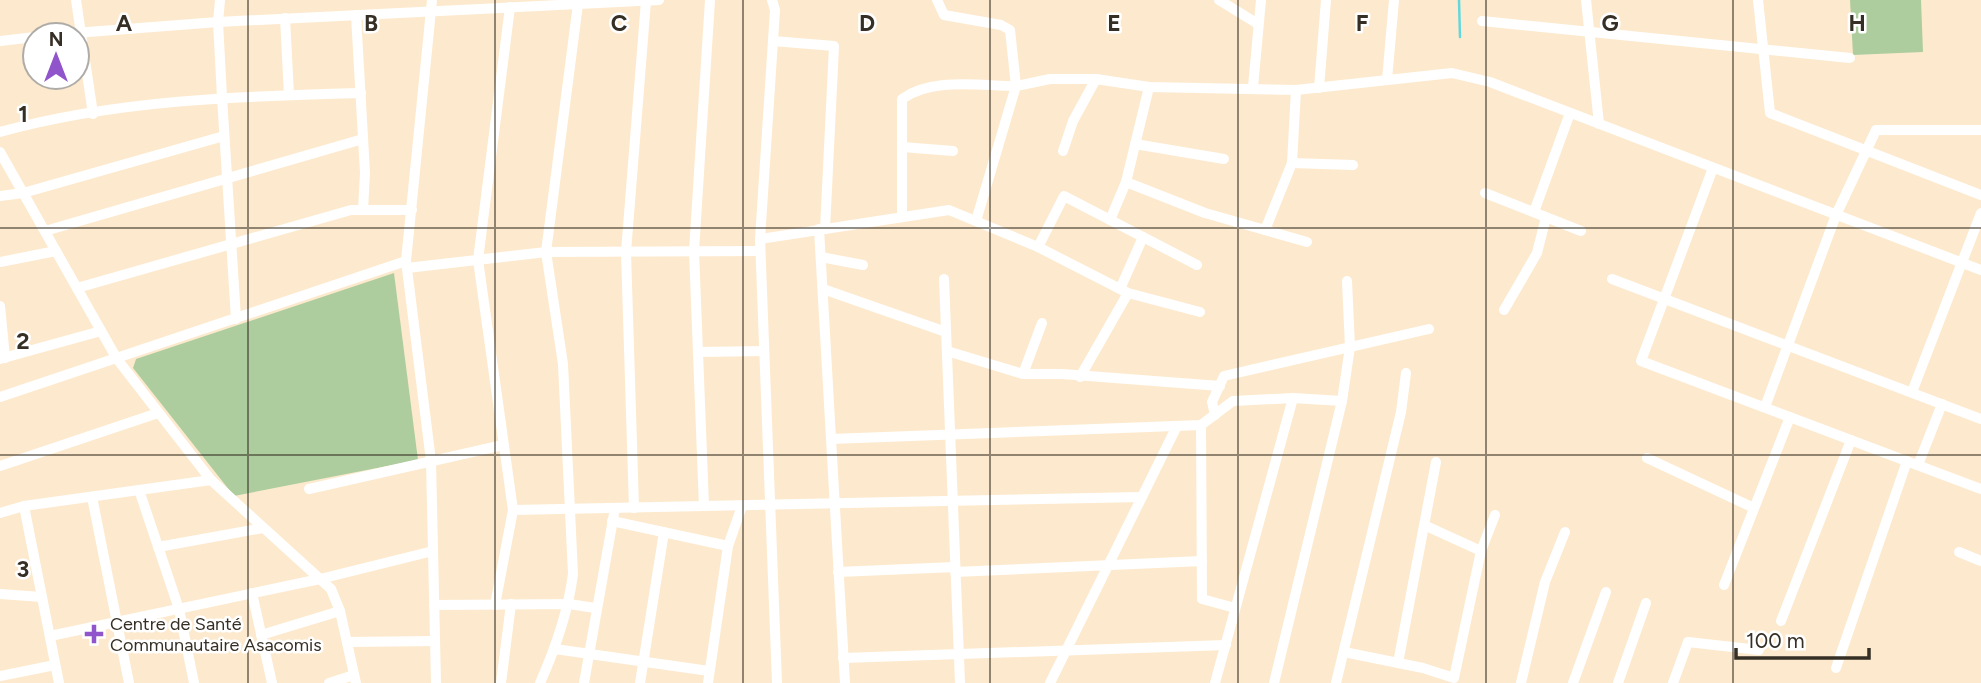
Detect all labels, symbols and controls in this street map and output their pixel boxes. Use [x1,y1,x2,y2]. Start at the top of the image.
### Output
text: A [116,9,133,37]
text: B [364,9,378,37]
text: C [611,9,628,37]
text: D [859,9,875,37]
text: E [1107,9,1121,37]
text: F [1356,9,1369,37]
text: G [1601,9,1619,37]
text: H [1848,9,1866,37]
north arrow [21,21,91,91]
text: N [49,28,63,51]
text: 1 [18,100,28,128]
text: 2 [16,327,30,355]
text: 3 [17,555,29,583]
place label: Centre de Santé Communautaire Asacomis [110,613,322,656]
scale bar [1736,616,1869,660]
marker: Centre de Santé Communautaire Asacomis [84,624,104,644]
text: 100 m [1746,628,1805,653]

